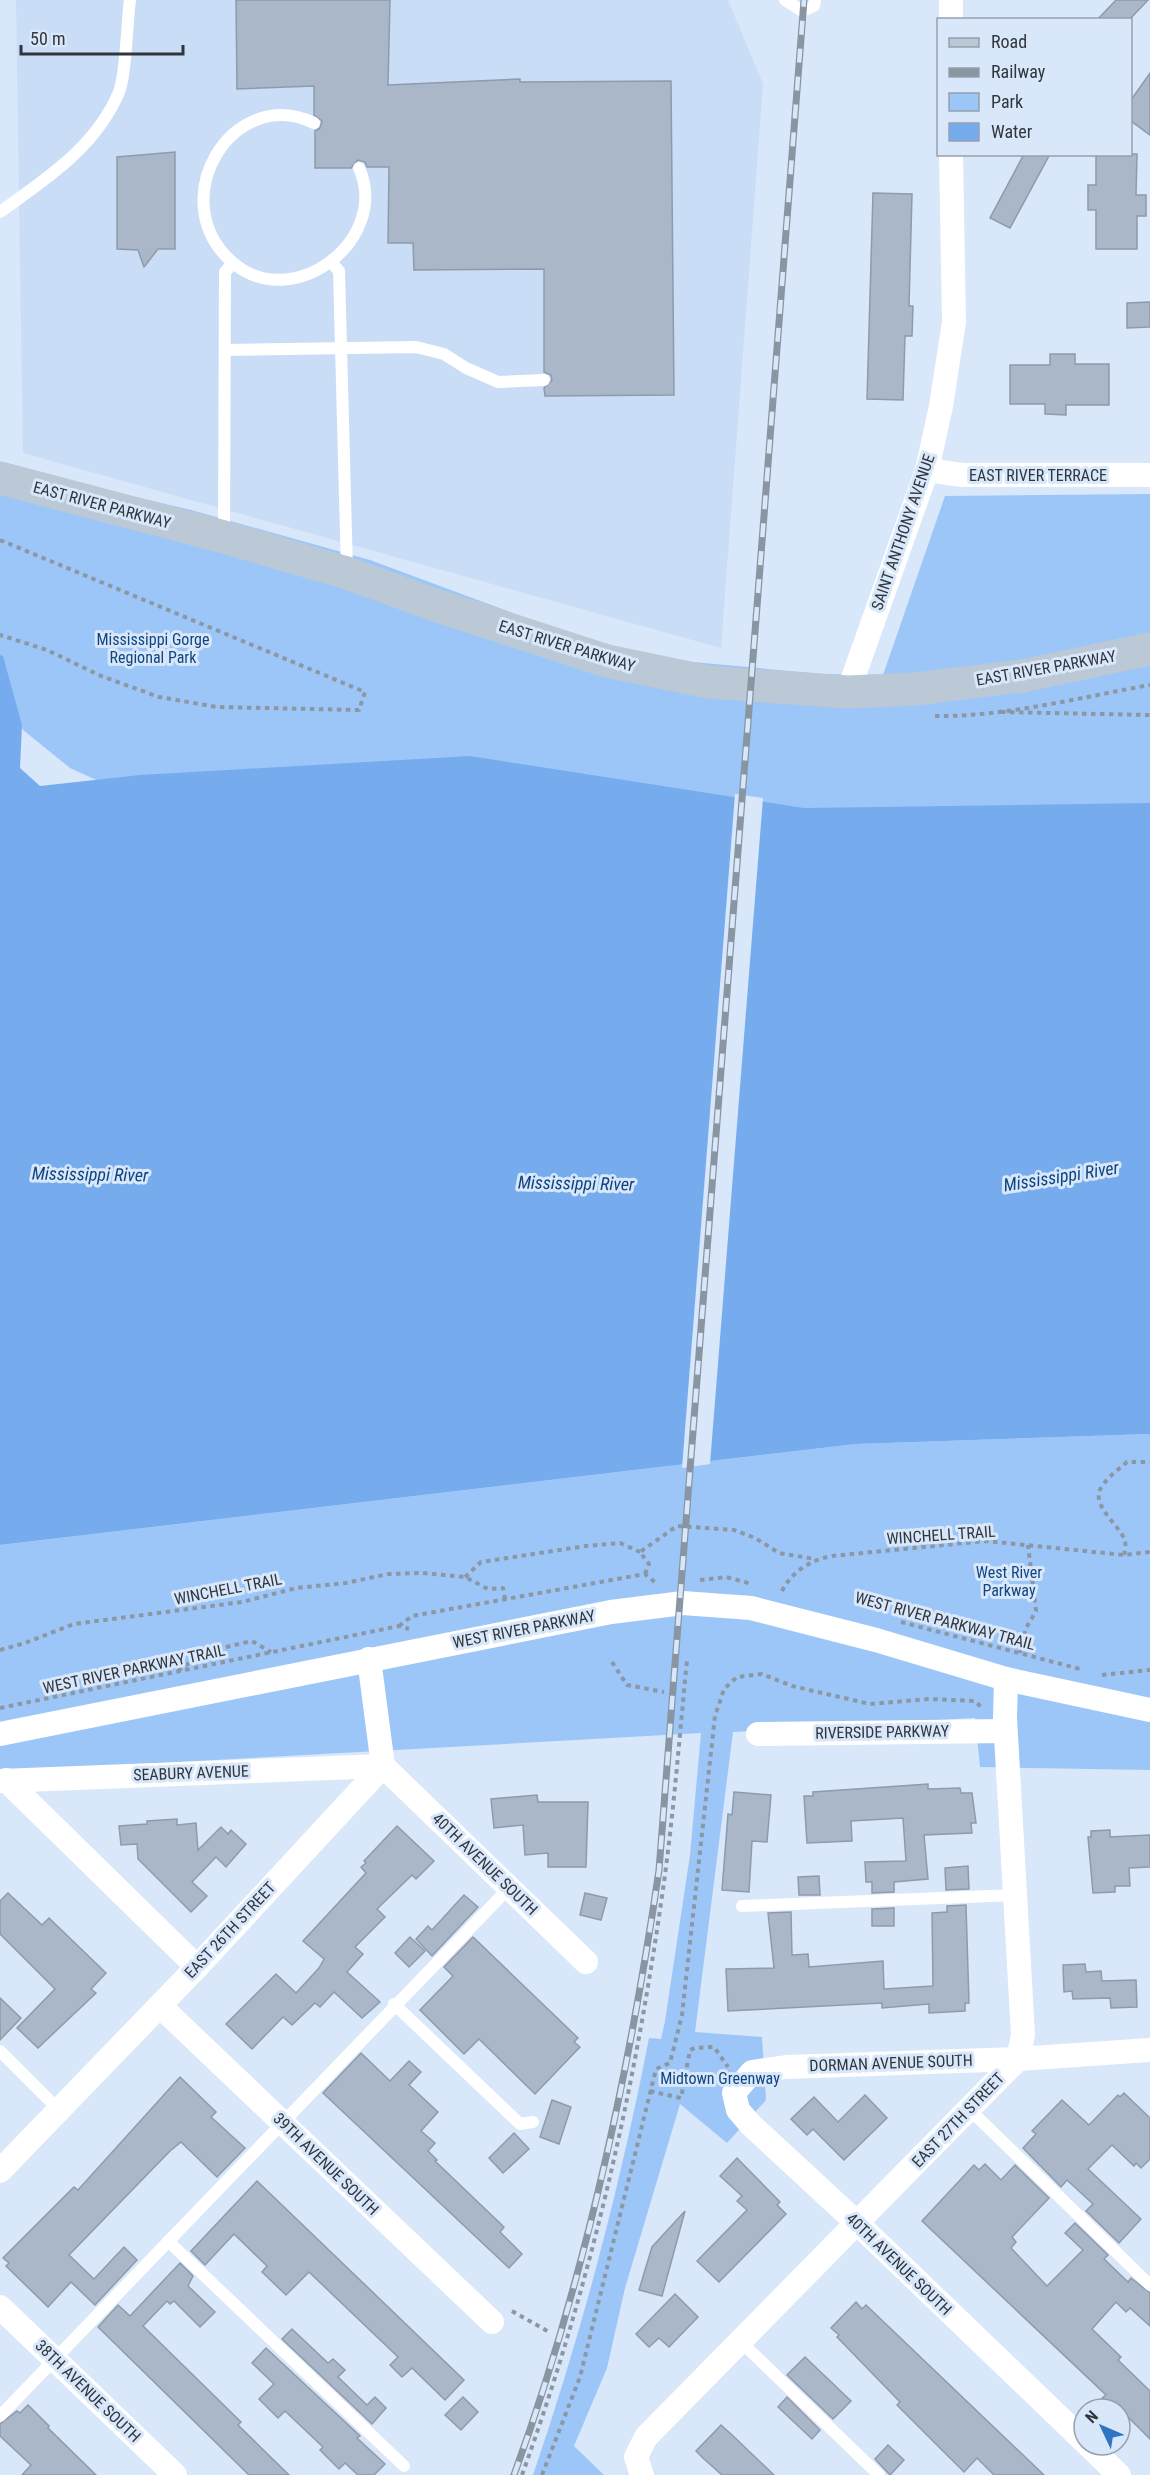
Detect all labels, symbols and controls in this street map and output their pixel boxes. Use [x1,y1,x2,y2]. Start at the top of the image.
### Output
scale bar [21,18,183,56]
legend [937,18,1132,156]
text: 50 m [30,28,65,49]
text: Road [991,31,1027,52]
text: Railway [991,61,1046,82]
text: Park [991,91,1023,112]
text: Water [991,121,1033,142]
street label: SAINT ANTHONY AVENUE [867,451,939,613]
street label: EAST RIVER TERRACE [969,466,1107,485]
street label: EAST RIVER PARKWAY [31,477,173,533]
street label: EAST RIVER PARKWAY [496,616,638,676]
park label: Mississippi Gorge Regional Park [96,630,210,667]
street label: EAST RIVER PARKWAY [975,646,1118,690]
water label: Mississippi River [1002,1156,1121,1195]
water label: Mississippi River [32,1162,149,1186]
water label: Mississippi River [518,1171,635,1195]
street label: WINCHELL TRAIL [886,1522,997,1548]
park label: West River Parkway [976,1563,1042,1600]
street label: WINCHELL TRAIL [173,1569,284,1609]
street label: WEST RIVER PARKWAY TRAIL [853,1588,1038,1654]
street label: WEST RIVER PARKWAY [451,1606,597,1652]
street label: WEST RIVER PARKWAY TRAIL [41,1640,227,1698]
street label: RIVERSIDE PARKWAY [815,1721,950,1743]
street label: SEABURY AVENUE [133,1761,249,1785]
street label: 40TH AVENUE SOUTH [428,1809,542,1919]
street label: EAST 26TH STREET [181,1878,279,1982]
street label: DORMAN AVENUE SOUTH [809,2051,973,2075]
park label: Midtown Greenway [660,2069,780,2088]
street label: EAST 27TH STREET [908,2069,1008,2171]
street label: 39TH AVENUE SOUTH [269,2109,383,2219]
street label: 40TH AVENUE SOUTH [842,2209,956,2319]
street label: 38TH AVENUE SOUTH [31,2336,145,2446]
north arrow [1072,2397,1132,2457]
text: N [1081,2407,1102,2427]

